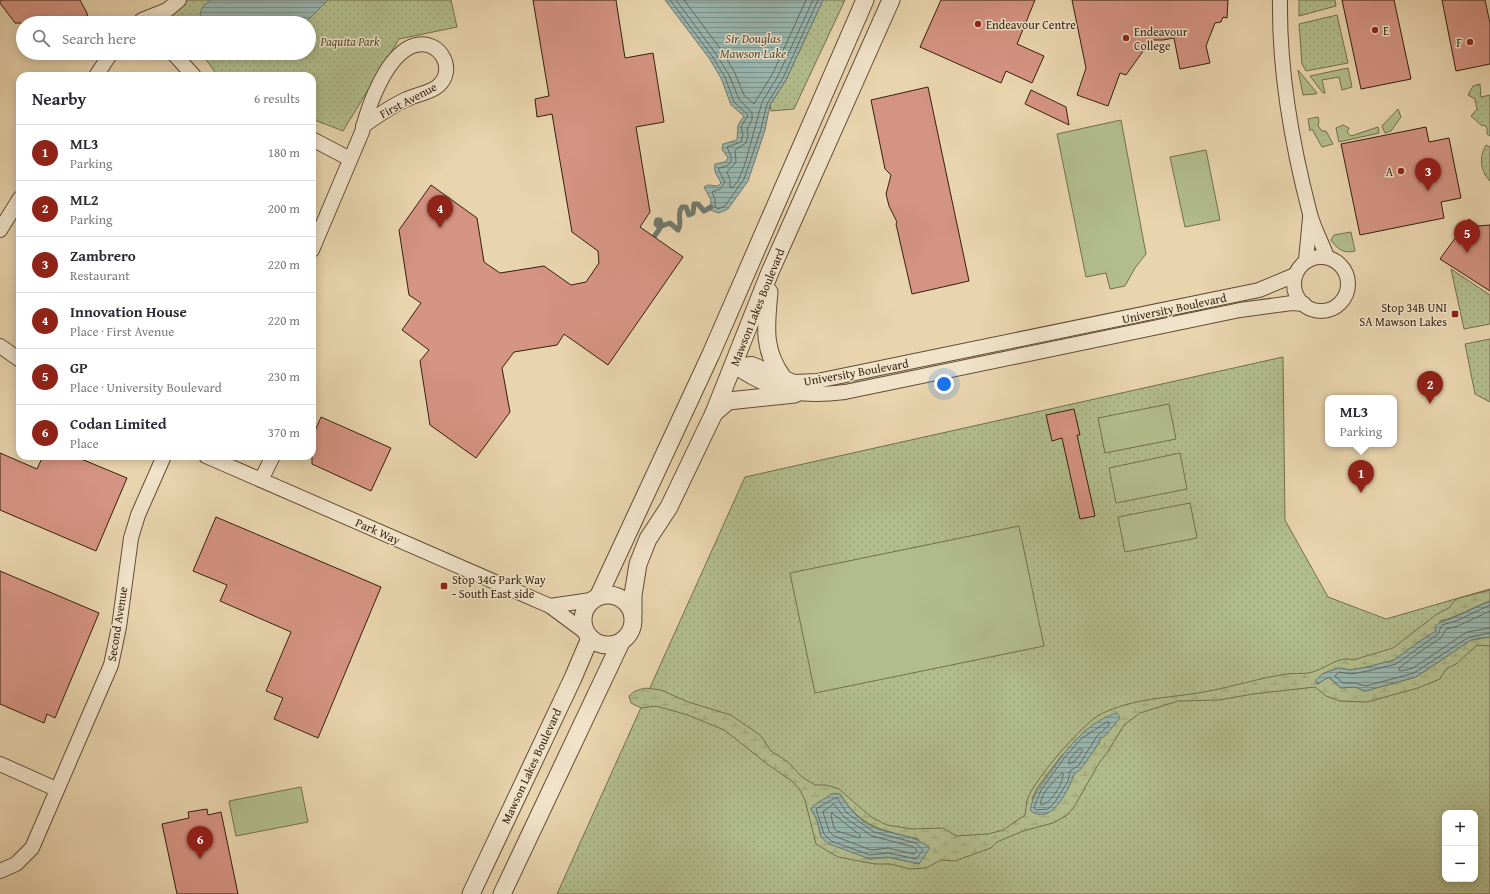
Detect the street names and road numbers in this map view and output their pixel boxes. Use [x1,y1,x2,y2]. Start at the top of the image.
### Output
street label: First Avenue [376,78,440,122]
street label: Mawson Lakes Boulevard [726,245,789,368]
street label: University Boulevard [1120,289,1228,327]
street label: University Boulevard [802,354,910,390]
street label: Park Way [353,514,403,548]
street label: Second Avenue [103,585,131,663]
street label: Mawson Lakes Boulevard [497,705,565,827]

